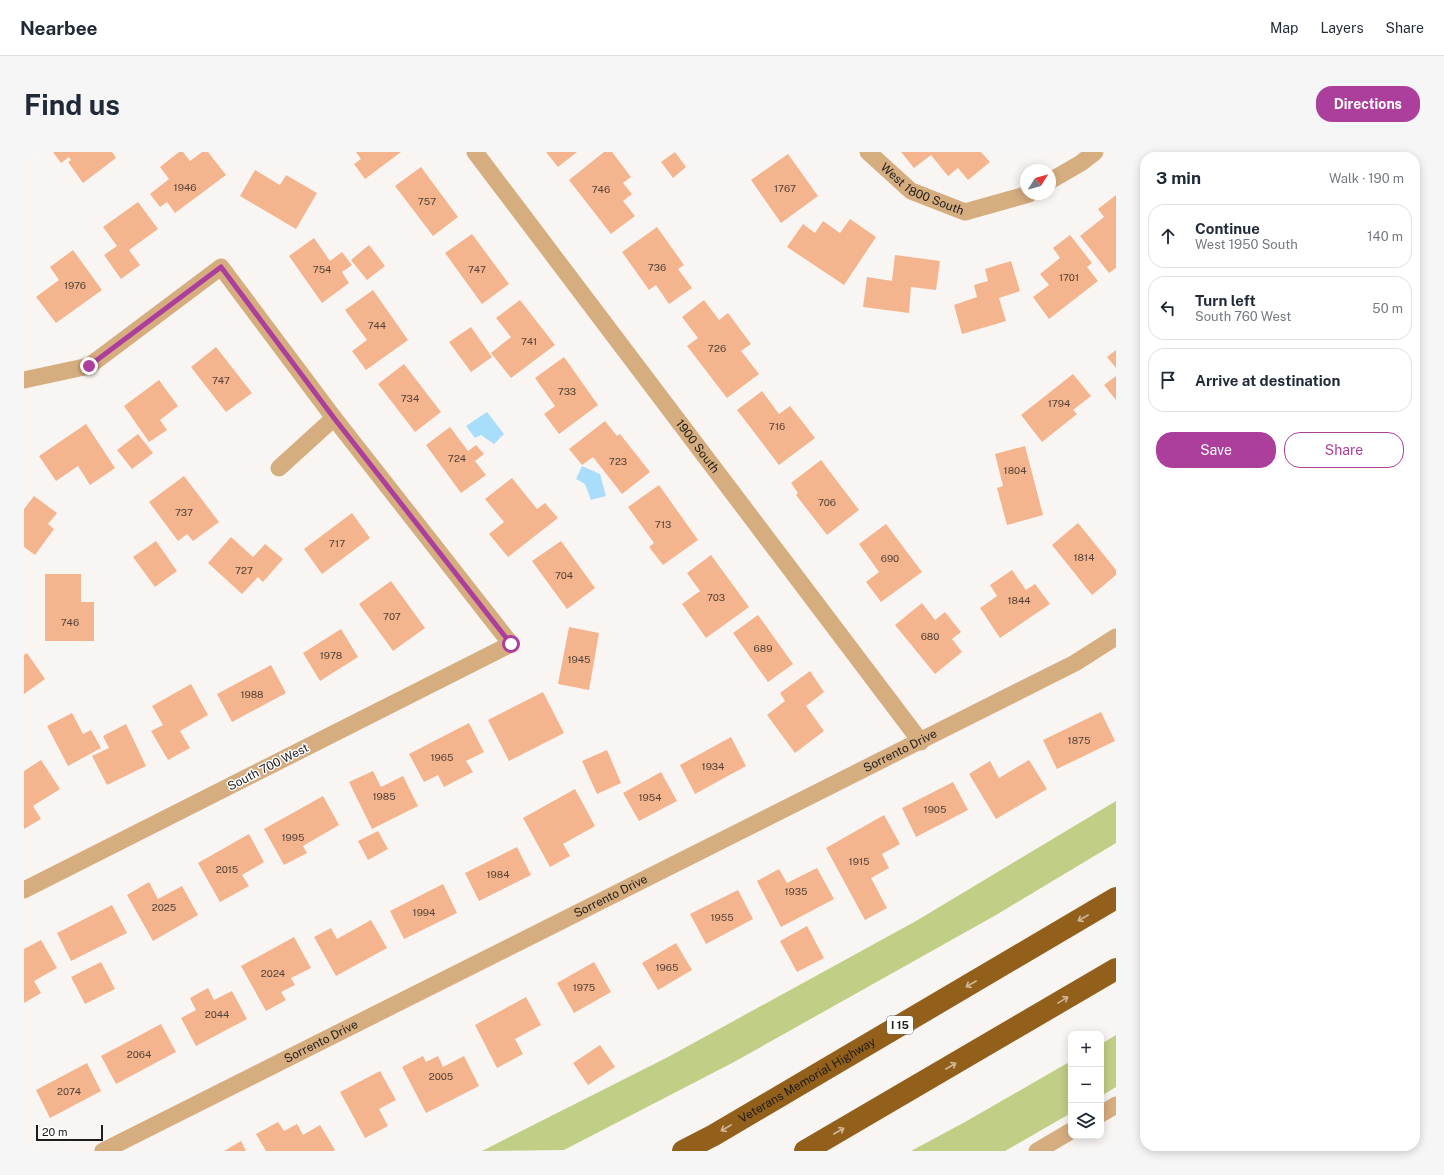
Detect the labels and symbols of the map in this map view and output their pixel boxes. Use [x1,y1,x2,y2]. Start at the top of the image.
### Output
street label: West 1800 South [878,160,966,218]
north arrow [1020,164,1056,200]
house number: 1946 [174,181,196,193]
house number: 1767 [774,182,796,194]
house number: 746 [592,183,610,195]
house number: 757 [418,195,436,207]
house number: 736 [648,261,666,273]
house number: 754 [313,263,331,275]
house number: 747 [468,263,486,275]
house number: 1701 [1059,271,1079,283]
house number: 1976 [64,279,86,291]
house number: 744 [368,319,386,331]
house number: 741 [521,335,537,347]
house number: 726 [708,342,726,354]
route end [80,357,98,375]
house number: 747 [212,374,230,386]
house number: 733 [558,385,576,397]
house number: 734 [401,392,419,404]
house number: 1794 [1048,397,1070,409]
street label: 1900 South [673,417,722,476]
house number: 716 [769,420,785,432]
house number: 724 [448,452,466,464]
house number: 723 [609,455,627,467]
house number: 1804 [1004,464,1026,476]
house number: 706 [818,496,836,508]
house number: 737 [175,506,193,518]
house number: 713 [655,518,671,530]
house number: 717 [329,537,345,549]
house number: 1814 [1074,551,1094,563]
house number: 690 [881,552,899,564]
house number: 727 [235,564,253,576]
house number: 704 [555,569,573,581]
house number: 703 [707,591,725,603]
house number: 1844 [1007,594,1031,606]
house number: 707 [383,610,401,622]
house number: 746 [61,616,79,628]
house number: 680 [921,630,939,642]
route start [502,635,520,653]
house number: 689 [754,642,772,654]
house number: 1978 [320,649,342,661]
house number: 1945 [568,653,590,665]
house number: 1988 [240,688,264,700]
street label: Sorrento Drive [861,726,939,775]
house number: 1875 [1068,734,1090,746]
street label: South 700 West [225,740,311,793]
house number: 1965 [431,751,453,763]
house number: 1934 [702,760,724,772]
house number: 1985 [372,790,396,802]
house number: 1954 [638,791,662,803]
house number: 1905 [924,803,946,815]
house number: 1995 [282,831,304,843]
house number: 1915 [849,855,869,867]
house number: 2015 [216,863,238,875]
house number: 1984 [487,868,510,880]
street label: Sorrento Drive [571,872,650,920]
house number: 1935 [785,885,807,897]
house number: 2025 [152,901,176,913]
house number: 1994 [413,906,435,918]
house number: 1955 [710,911,734,923]
one-way arrow [1077,915,1089,923]
house number: 1965 [656,961,678,973]
house number: 2024 [261,967,285,979]
house number: 1975 [573,981,595,993]
one-way arrow [965,981,977,989]
one-way arrow [1057,996,1069,1004]
house number: 2044 [205,1008,229,1020]
road number: I 15 [887,1016,913,1034]
street label: Sorrento Drive [282,1017,360,1066]
street label: Veterans Memorial Highway [736,1034,878,1126]
house number: 2064 [127,1048,151,1060]
one-way arrow [945,1061,957,1069]
house number: 2005 [429,1070,453,1082]
house number: 2074 [57,1085,81,1097]
scale bar [36,1123,103,1142]
one-way arrow [720,1125,732,1133]
one-way arrow [833,1127,845,1135]

